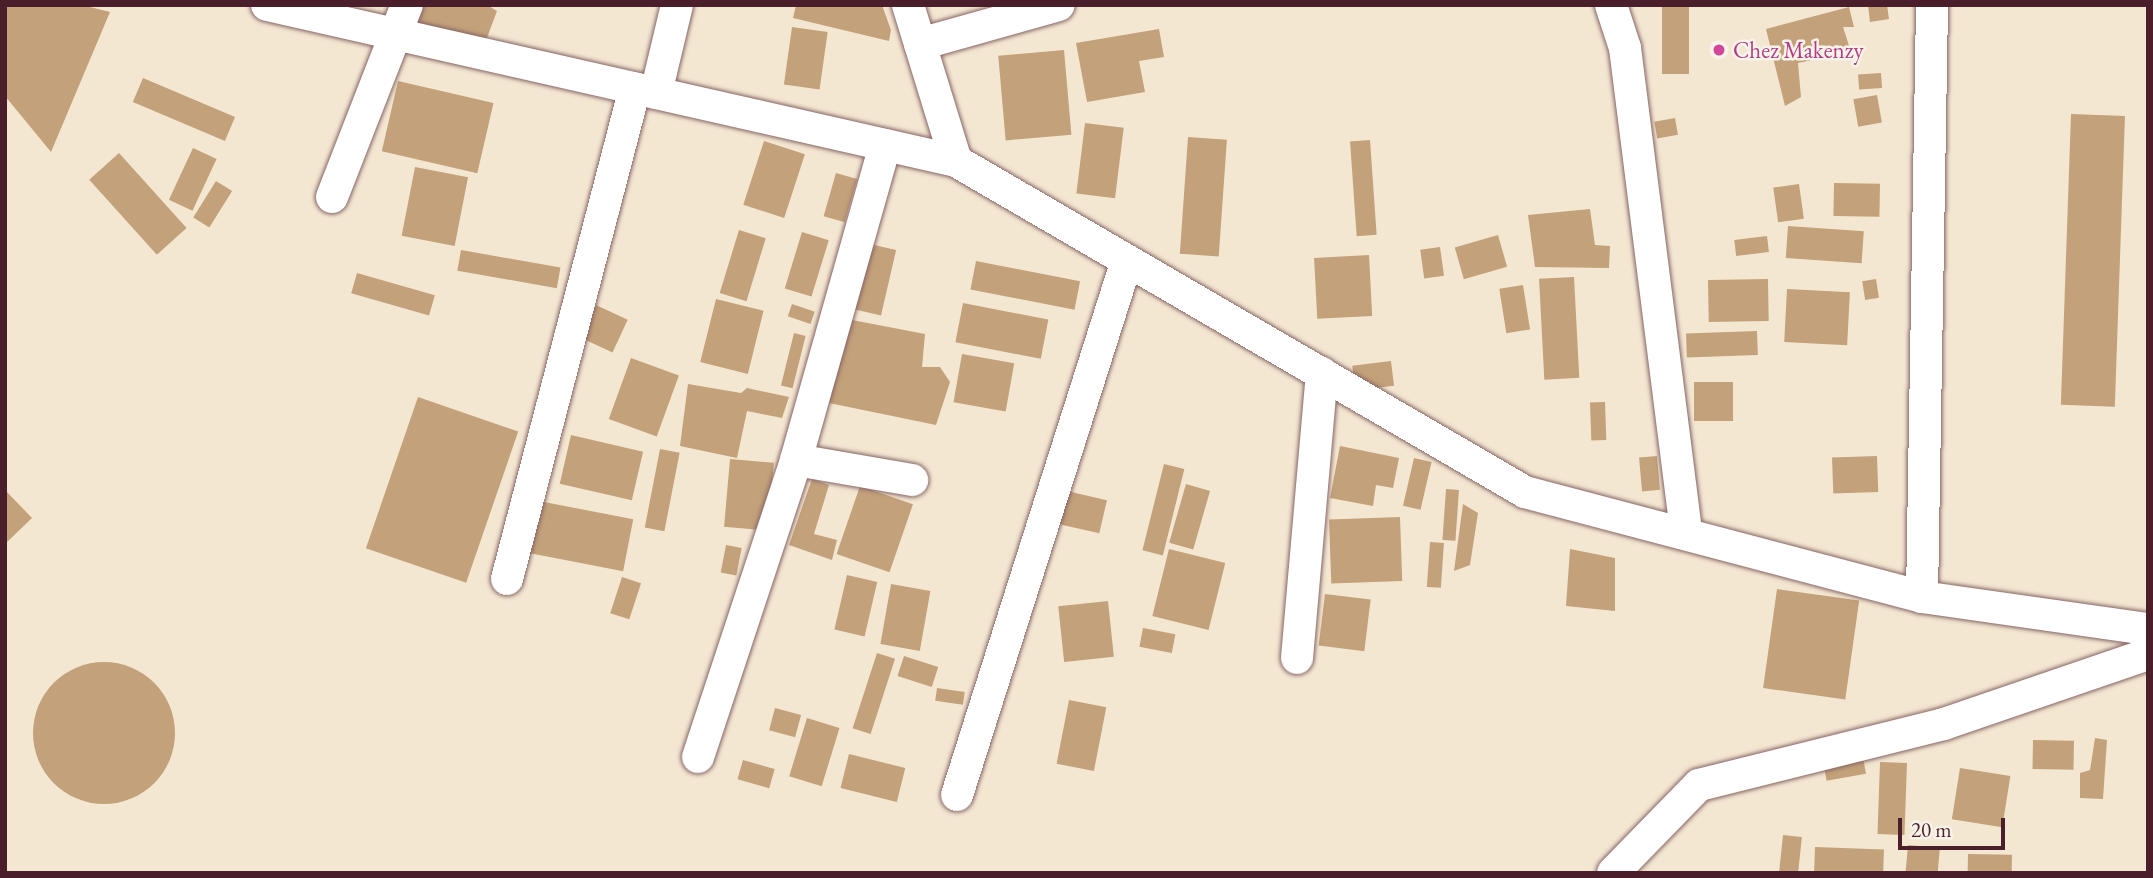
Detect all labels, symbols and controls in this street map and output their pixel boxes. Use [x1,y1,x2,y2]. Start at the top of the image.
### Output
place label: Chez Makenzy [1733,36,1864,64]
marker: Chez Makenzy [1711,42,1727,58]
scale bar [1901,804,2008,848]
text: 20 m [1911,816,1952,843]

